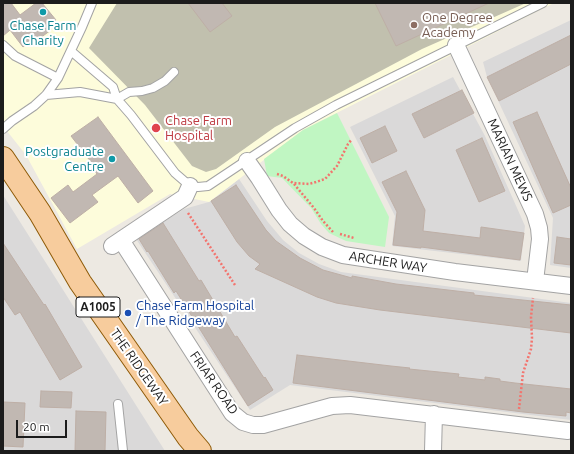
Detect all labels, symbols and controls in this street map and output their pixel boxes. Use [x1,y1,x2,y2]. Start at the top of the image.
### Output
marker: Chase Farm Charity [38,7,48,17]
place label: One Degree Academy [422,10,493,41]
place label: Chase Farm Charity [9,18,77,49]
marker: One Degree Academy [409,20,419,30]
place label: Chase Farm Hospital [165,113,232,144]
street label: MARIAN MEWS [484,116,536,204]
marker: Chase Farm Hospital [150,122,162,134]
place label: Postgraduate Centre [25,144,104,175]
marker: Postgraduate Centre [107,154,117,164]
street label: ARCHER WAY [348,248,428,276]
road number: A1005 [76,297,120,317]
place label: Chase Farm Hospital / The Ridgeway [136,298,254,329]
marker: Chase Farm Hospital / The Ridgeway [123,308,133,318]
street label: THE RIDGEWAY [107,326,171,408]
street label: FRIAR ROAD [187,348,241,418]
scale bar [18,412,69,438]
text: 20 m [23,420,50,433]

